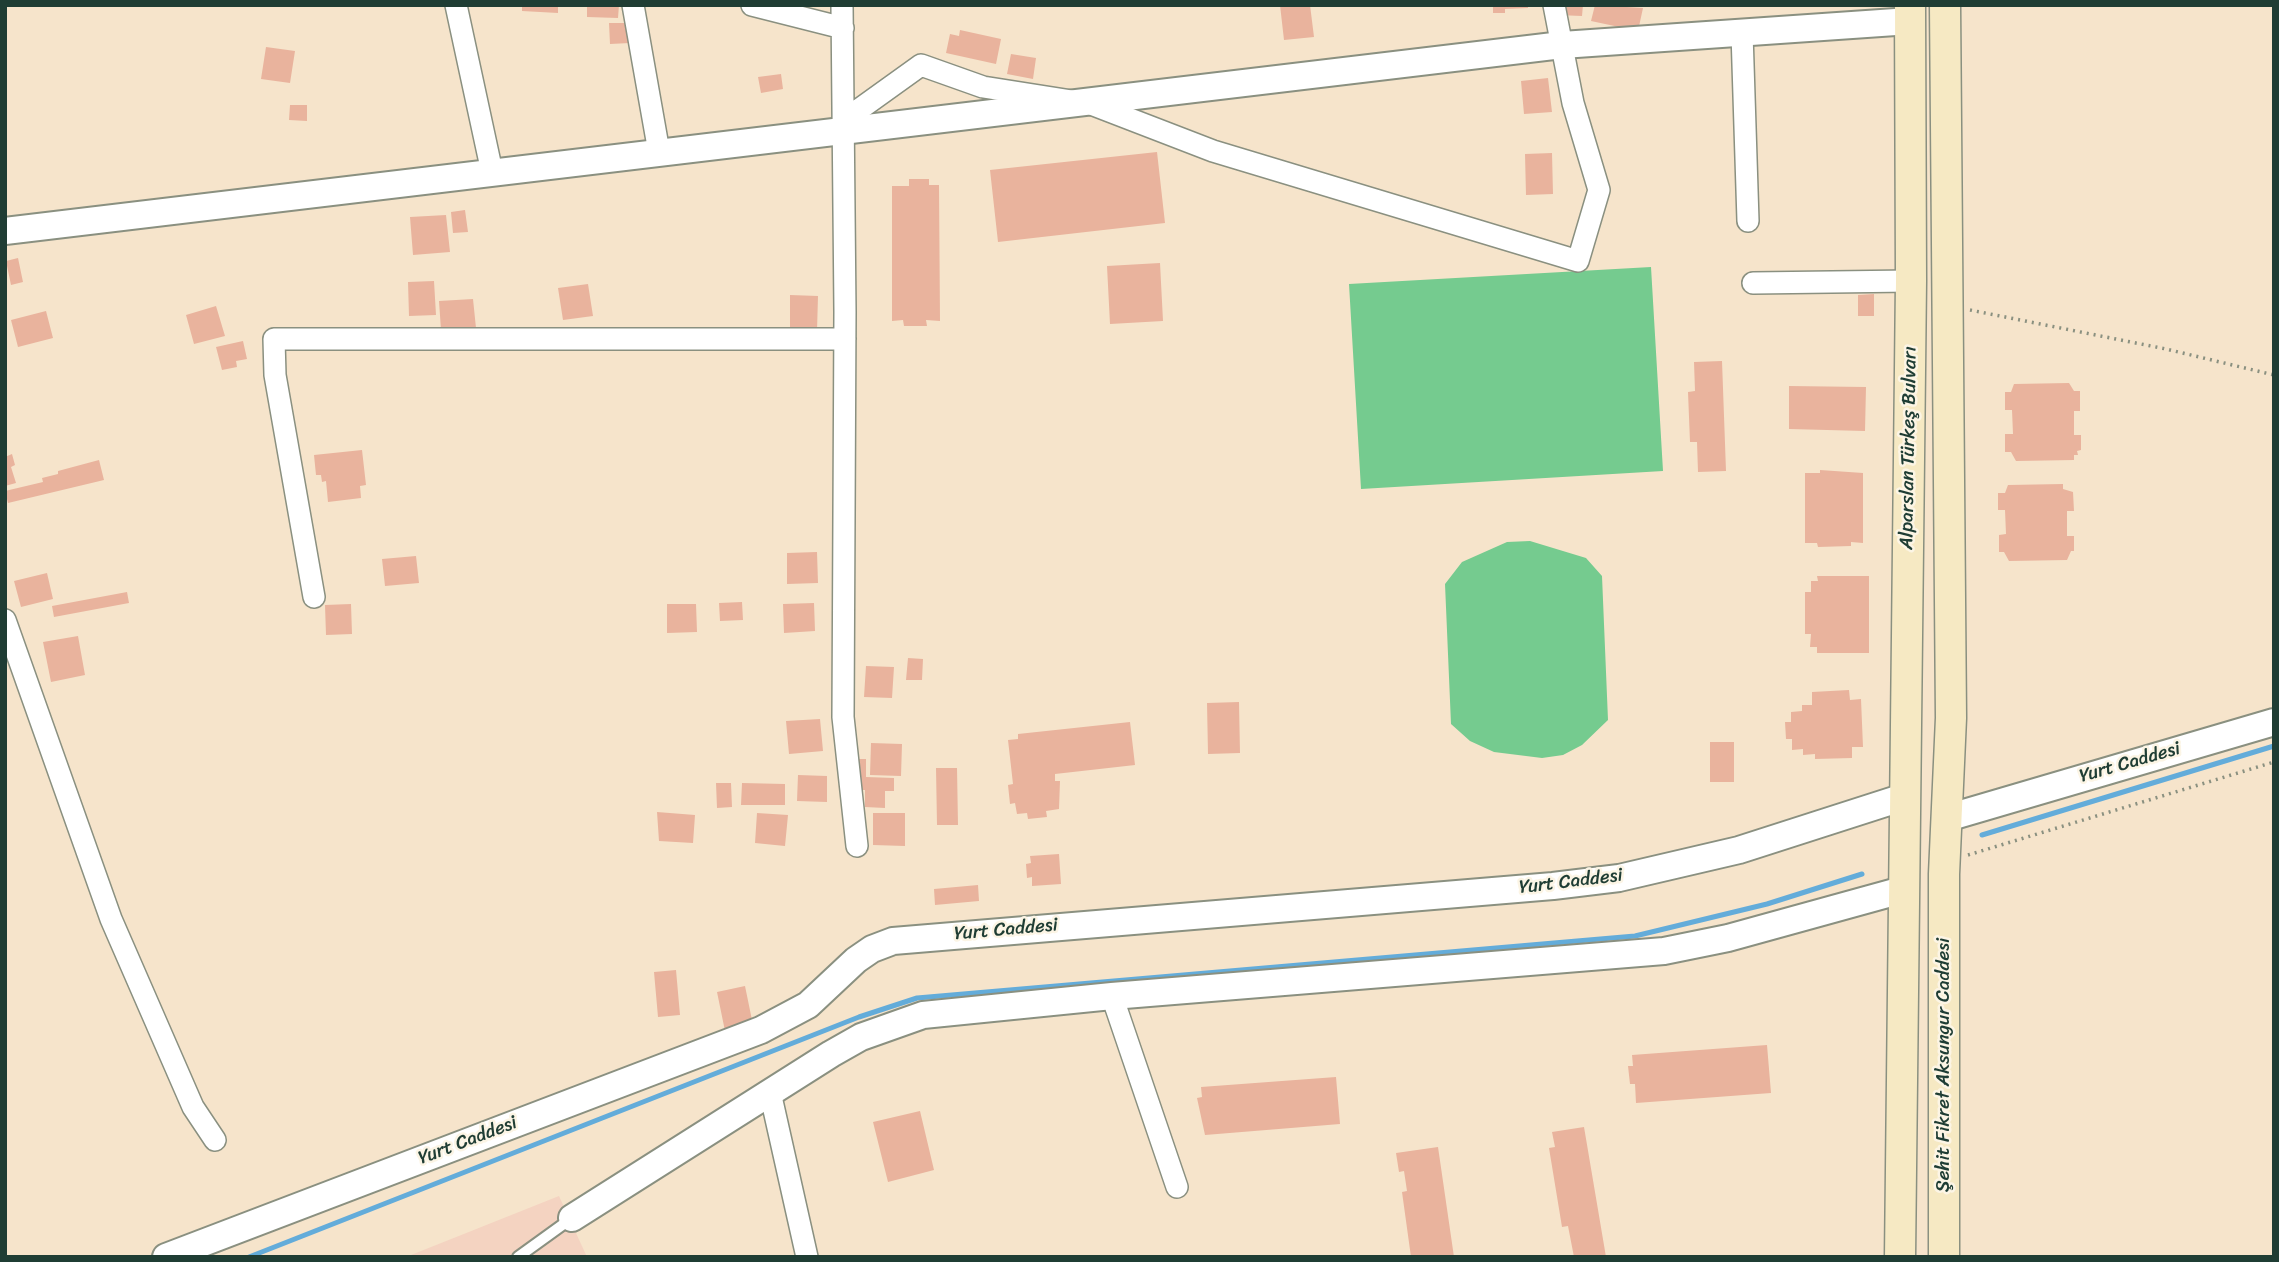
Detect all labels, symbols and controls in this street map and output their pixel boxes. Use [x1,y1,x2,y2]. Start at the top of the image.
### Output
street label: Alparslan Türkeş Bulvarı [1896,346,1922,550]
street label: Yurt Caddesi [2077,738,2183,788]
street label: Yurt Caddesi [1518,864,1624,900]
street label: Yurt Caddesi [953,914,1059,946]
street label: Şehit Fikret Aksungur Caddesi [1933,938,1955,1192]
street label: Yurt Caddesi [415,1112,521,1170]

